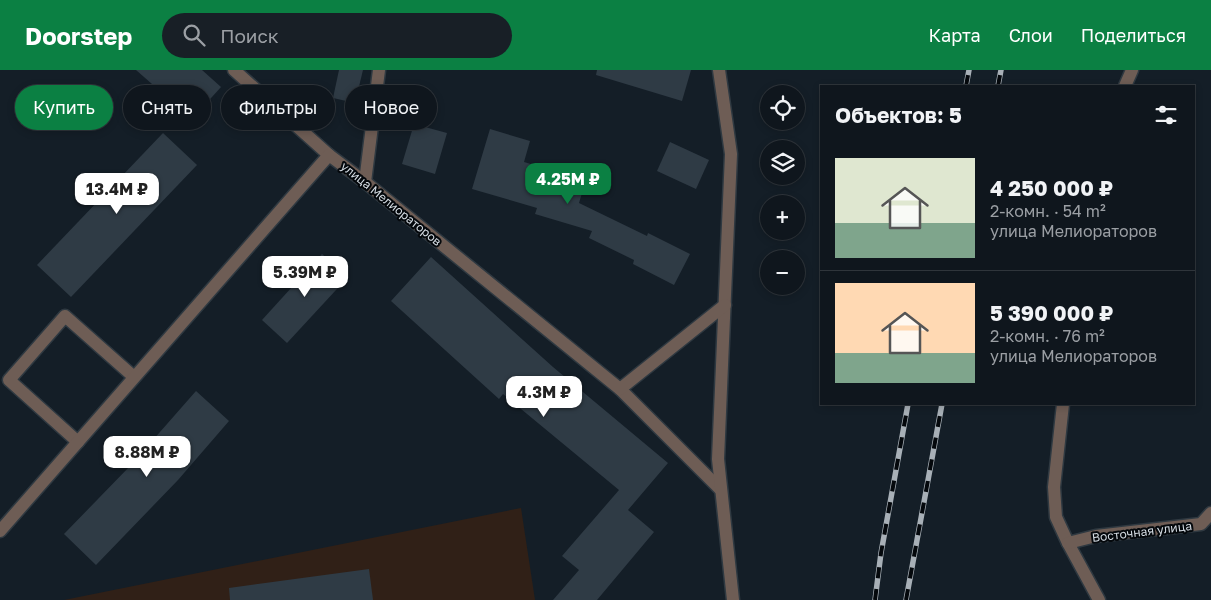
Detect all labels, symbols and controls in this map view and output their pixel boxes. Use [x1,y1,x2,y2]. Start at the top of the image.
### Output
search box [162,13,512,58]
text: Doorstep [25,21,132,50]
icon: search [180,21,208,49]
text: Поиск [220,24,279,47]
text: Карта [929,24,981,46]
text: Слои [1009,24,1053,46]
text: Поделиться [1081,24,1186,46]
chip: Купить [15,85,113,130]
chip: Снять [123,85,211,130]
chip: Фильтры [221,85,335,130]
chip: Новое [345,85,437,130]
map controls [760,85,805,295]
button: locate [760,85,805,130]
icon: filters [1152,101,1180,129]
text: Объектов: 5 [835,102,962,128]
button: layers [760,140,805,185]
street label: улица Мелиораторов [338,158,445,249]
pin: 4.25M ₽ [522,162,614,205]
text: 4.25M ₽ [536,169,600,189]
pin: 13.4M ₽ [71,172,163,215]
text: 4 250 000 ₽ [990,175,1113,201]
icon: home [875,178,935,238]
text: 13.4M ₽ [86,179,148,199]
button: + [760,195,805,240]
text: 2-комн. · 54 m² [990,201,1106,221]
text: улица Мелиораторов [990,221,1157,241]
button: − [760,250,805,295]
pin: 5.39M ₽ [259,256,351,298]
text: 5.39M ₽ [273,262,337,282]
text: 5 390 000 ₽ [990,300,1113,326]
icon: home [875,303,935,363]
text: 2-комн. · 76 m² [990,326,1105,346]
text: улица Мелиораторов [990,346,1157,366]
pin: 4.3M ₽ [503,376,585,418]
text: 4.3M ₽ [517,382,571,402]
pin: 8.88M ₽ [101,436,193,478]
text: 8.88M ₽ [115,442,179,462]
street label: Восточная улица [1091,518,1193,545]

